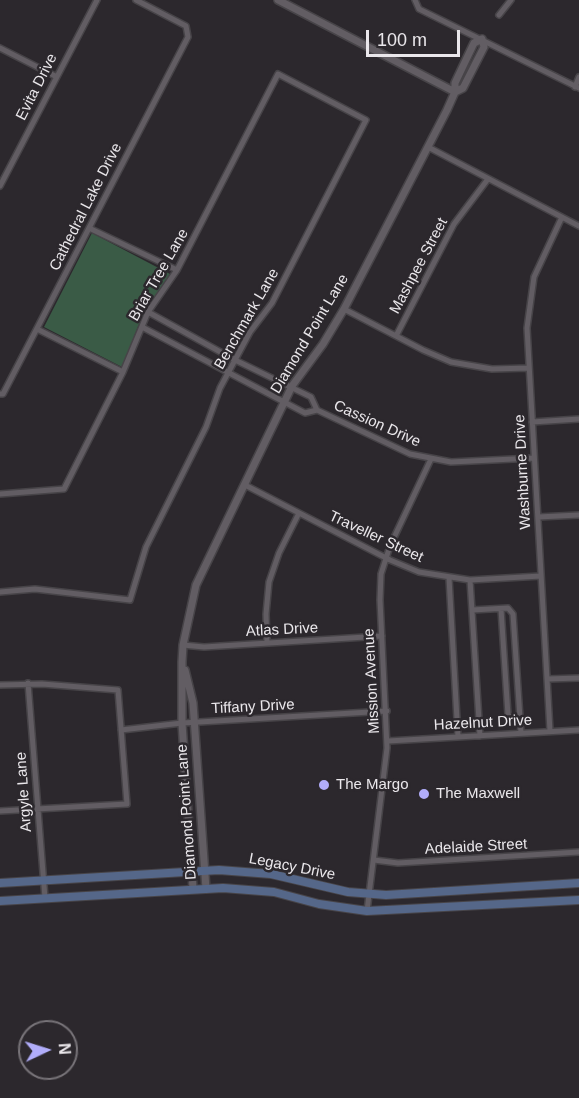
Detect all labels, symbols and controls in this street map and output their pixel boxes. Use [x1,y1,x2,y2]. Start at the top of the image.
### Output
scale bar [369,18,464,56]
text: 100 m [377,30,427,50]
street label: Evita Drive [13,51,61,123]
street label: Cathedral Lake Drive [46,140,126,274]
street label: Mashpee Street [386,215,452,317]
street label: Briar Tree Lane [125,226,193,324]
street label: Benchmark Lane [211,265,283,373]
street label: Diamond Point Lane [267,271,353,397]
street label: Cassion Drive [331,397,423,451]
street label: Washburne Drive [511,414,535,530]
street label: Traveller Street [326,507,426,567]
street label: Atlas Drive [245,619,319,641]
street label: Mission Avenue [360,628,384,734]
street label: Tiffany Drive [211,696,295,718]
street label: Hazelnut Drive [433,711,533,735]
street label: Diamond Point Lane [173,744,201,880]
street label: Argyle Lane [12,751,36,833]
place label: The Margo [336,776,409,794]
marker: The Margo [317,778,331,792]
place label: The Maxwell [436,785,520,803]
marker: The Maxwell [417,787,431,801]
street label: Adelaide Street [424,835,528,859]
street label: Legacy Drive [247,850,337,884]
north arrow [18,1020,78,1080]
text: N [56,1042,73,1055]

